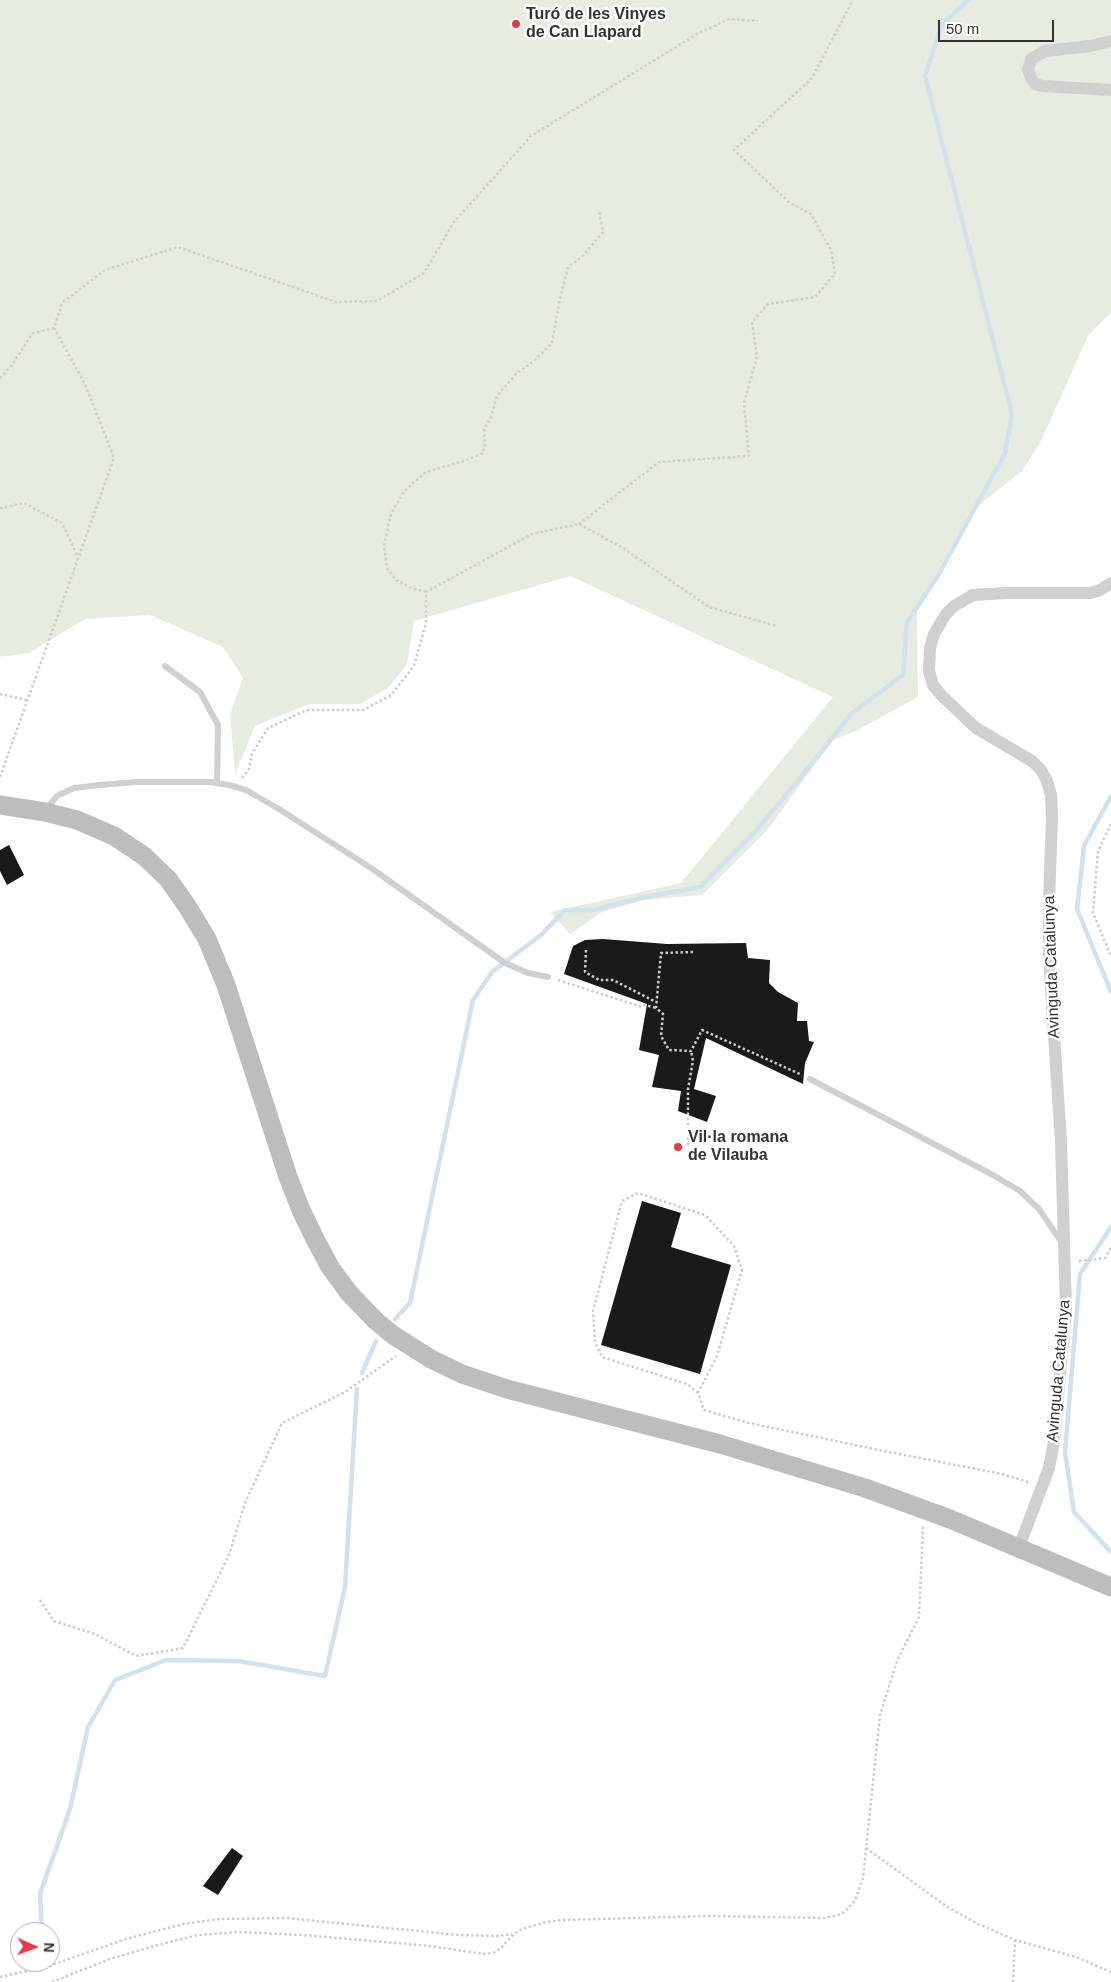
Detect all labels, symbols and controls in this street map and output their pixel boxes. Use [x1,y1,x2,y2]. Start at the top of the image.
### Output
place label: Turó de les Vinyes de Can Llapard [526,5,666,43]
scale bar [941,10,1057,42]
marker: Turó de les Vinyes de Can Llapard [510,18,522,30]
text: 50 m [946,20,979,37]
street label: Avinguda Catalunya [1040,895,1064,1039]
place label: Vil·la romana de Vilauba [688,1128,788,1166]
marker: Vil·la romana de Vilauba [672,1141,684,1153]
street label: Avinguda Catalunya [1043,1299,1075,1443]
north arrow [10,1922,60,1972]
text: N [41,1942,57,1953]

